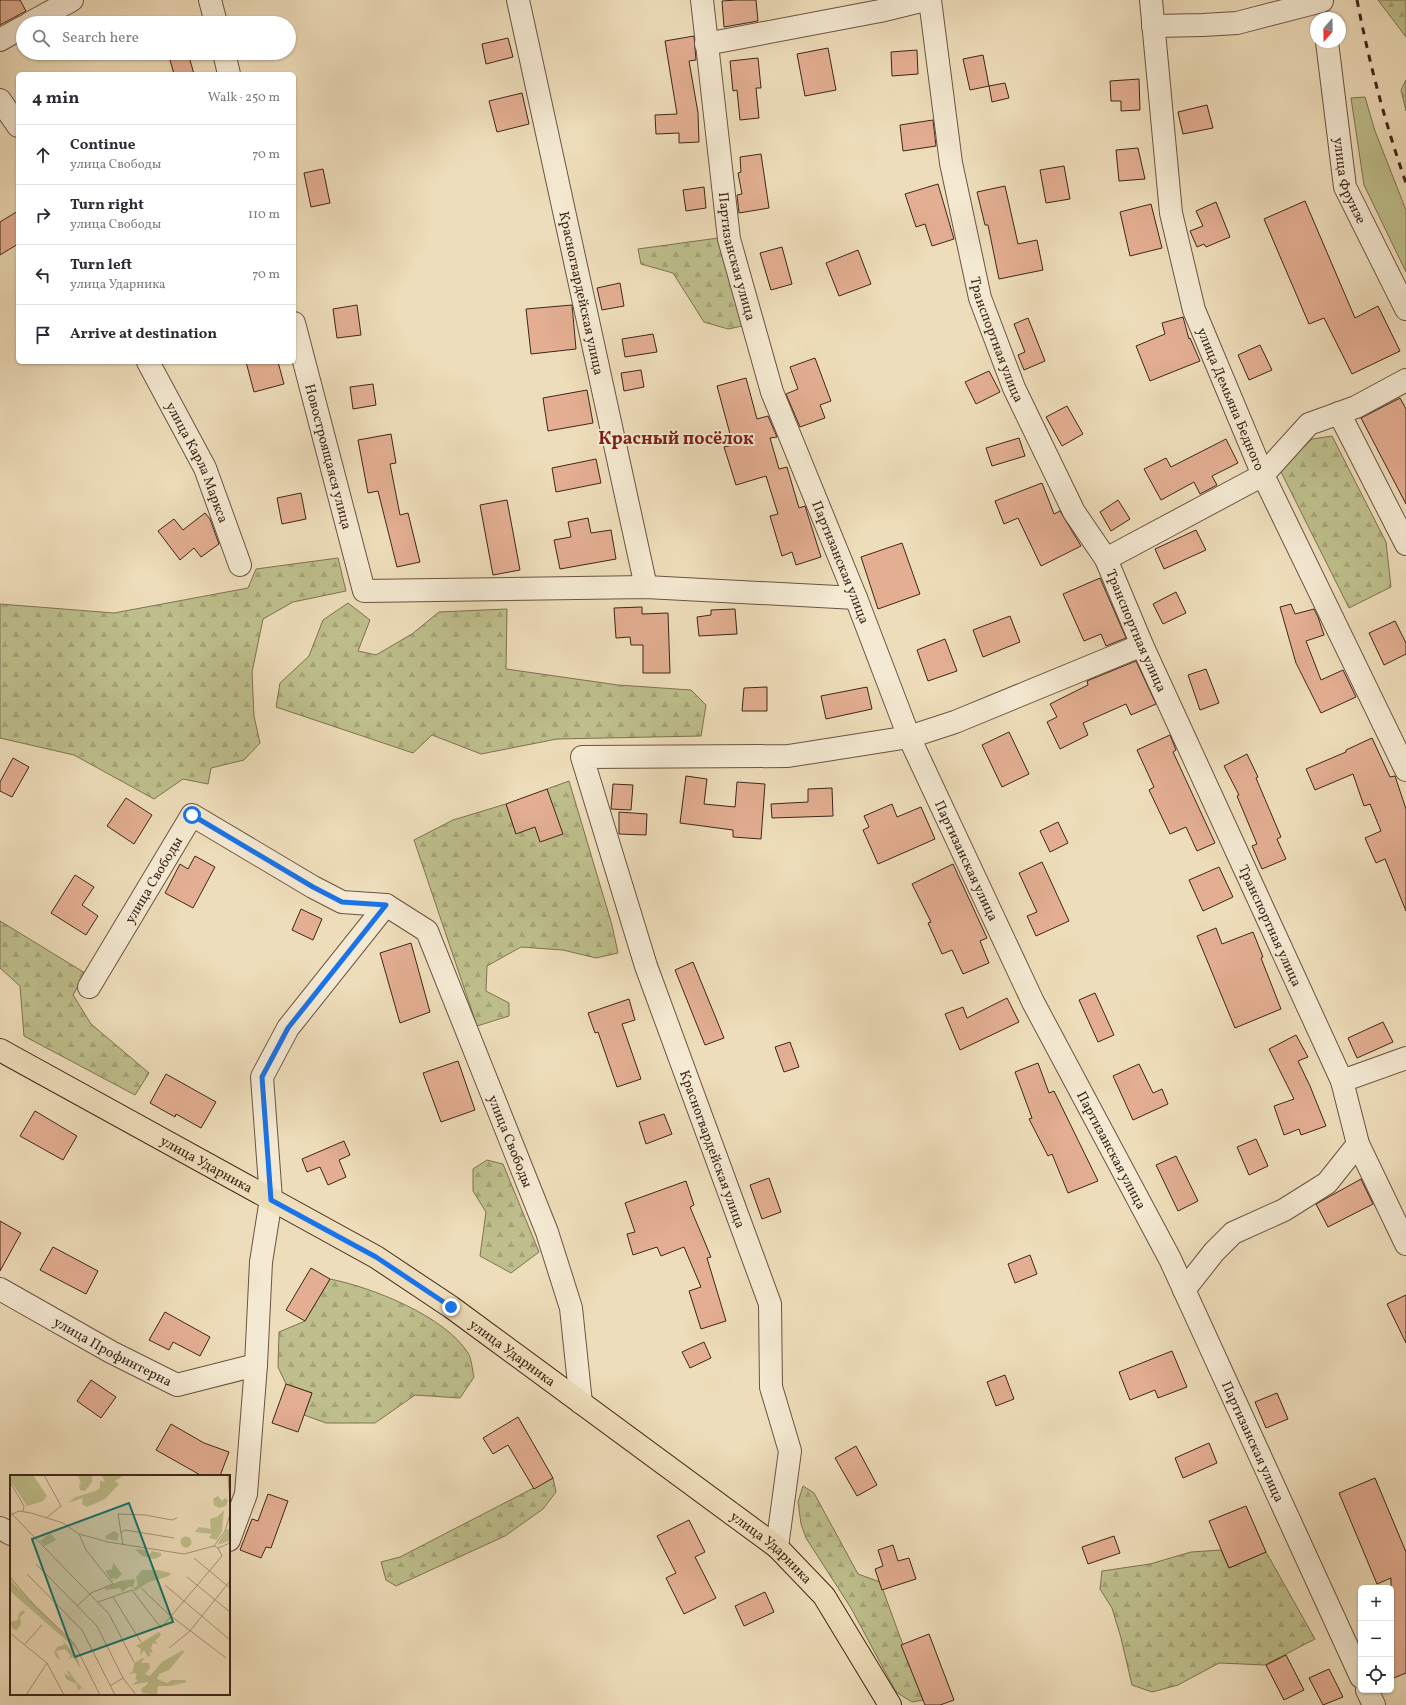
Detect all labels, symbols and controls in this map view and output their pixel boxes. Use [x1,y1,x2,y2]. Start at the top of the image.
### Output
north arrow [1310,12,1346,48]
search box [16,16,296,60]
icon: search [30,27,52,49]
text: Search here [62,28,139,49]
text: 4 min [32,87,79,110]
text: Walk · 250 m [208,89,280,107]
text: Continue [70,135,135,156]
street label: улица Фрунзе [1328,136,1370,228]
icon: ahead [32,144,54,166]
text: 70 m [252,146,280,164]
text: улица Свободы [70,156,161,174]
street label: Партизанская улица [713,191,759,323]
text: Turn right [70,195,144,216]
icon: right [32,204,54,226]
text: 110 m [248,206,280,224]
street label: Красногвардейская улица [553,210,608,377]
text: улица Свободы [70,216,161,234]
text: Turn left [70,255,132,276]
icon: left [32,264,54,286]
text: 70 m [252,266,280,284]
street label: Транспортная улица [965,275,1028,406]
text: улица Ударника [70,276,166,294]
icon: arrive [32,324,54,346]
text: Arrive at destination [70,324,217,345]
street label: улица Демьяна Бедного [1191,325,1268,474]
street label: Новостроящаяся улица [299,382,356,532]
street label: улица Карла Маркса [160,399,232,526]
district label: Красный посёлок [598,427,754,452]
street label: Партизанская улица [806,498,873,627]
street label: Транспортная улица [1100,567,1170,696]
street label: Партизанская улица [929,798,1002,925]
route start [183,806,201,824]
street label: улица Свободы [121,833,188,928]
street label: Транспортная улица [1233,862,1305,990]
street label: Красногвардейская улица [674,1068,749,1231]
street label: Партизанская улица [1071,1088,1150,1213]
street label: улица Свободы [482,1092,536,1191]
street label: улица Ударника [156,1132,256,1198]
route end [442,1298,460,1316]
street label: улица Профинтерна [49,1313,175,1392]
street label: улица Ударника [465,1315,559,1392]
street label: Партизанская улица [1216,1378,1288,1506]
inset map [10,1475,230,1695]
street label: улица Ударника [726,1508,816,1589]
map controls [1358,1585,1394,1693]
button: + [1358,1585,1394,1621]
button: − [1358,1621,1394,1657]
button: locate [1358,1657,1394,1693]

